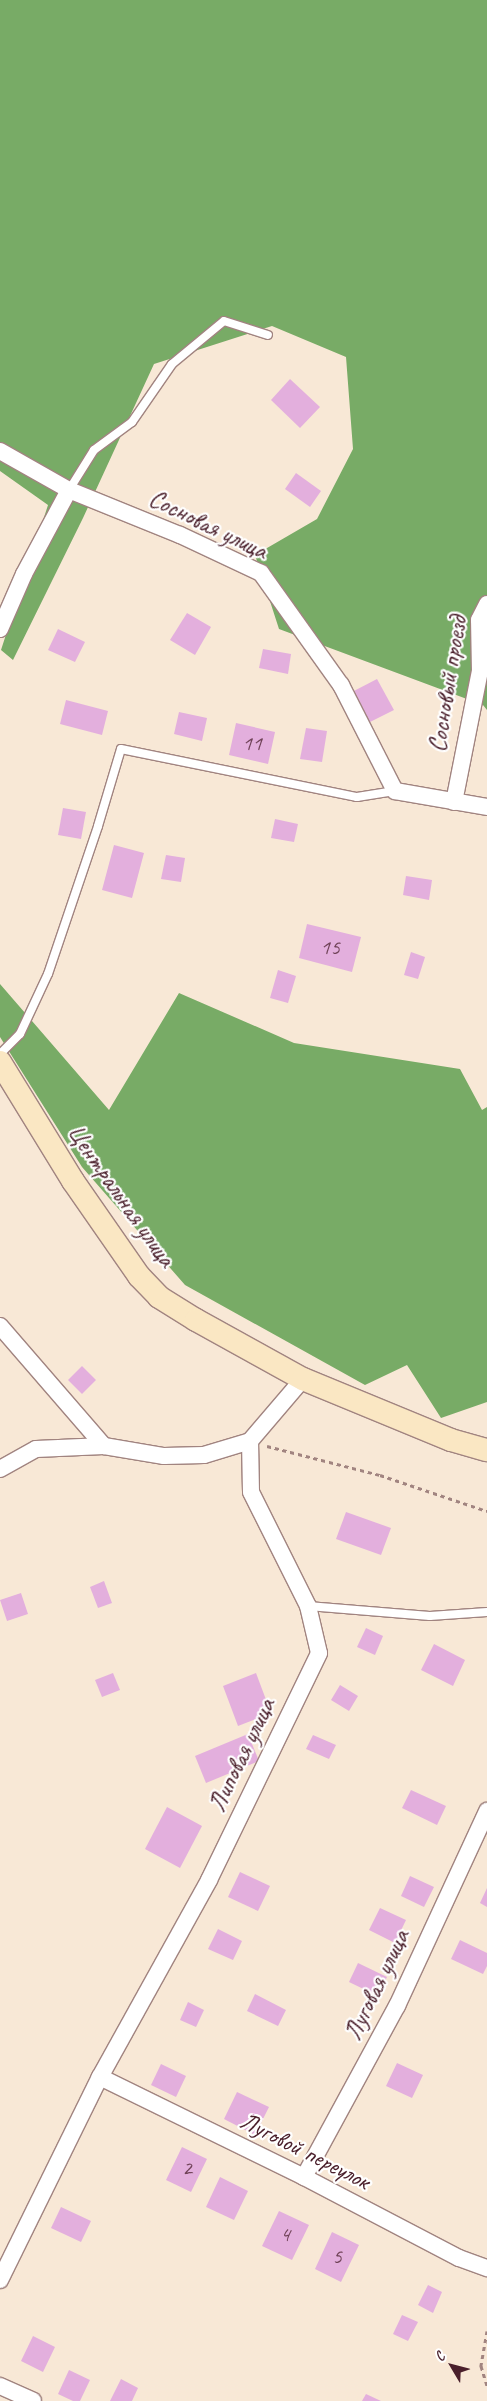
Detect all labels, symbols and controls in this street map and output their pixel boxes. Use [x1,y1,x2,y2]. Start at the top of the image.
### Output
street label: Сосновая улица [143,483,273,567]
street label: Сосновый проезд [422,614,474,754]
house number: 11 [242,731,262,757]
house number: 15 [320,935,340,961]
street label: Центральная улица [60,1118,182,1274]
street label: Липовая улица [201,1693,283,1817]
street label: Луговая улица [337,1924,417,2046]
street label: Луговой переулок [235,2106,375,2196]
house number: 2 [182,2156,192,2182]
house number: 4 [280,2222,290,2248]
house number: 5 [332,2244,342,2270]
north arrow [427,2341,477,2391]
text: С [431,2349,448,2365]

